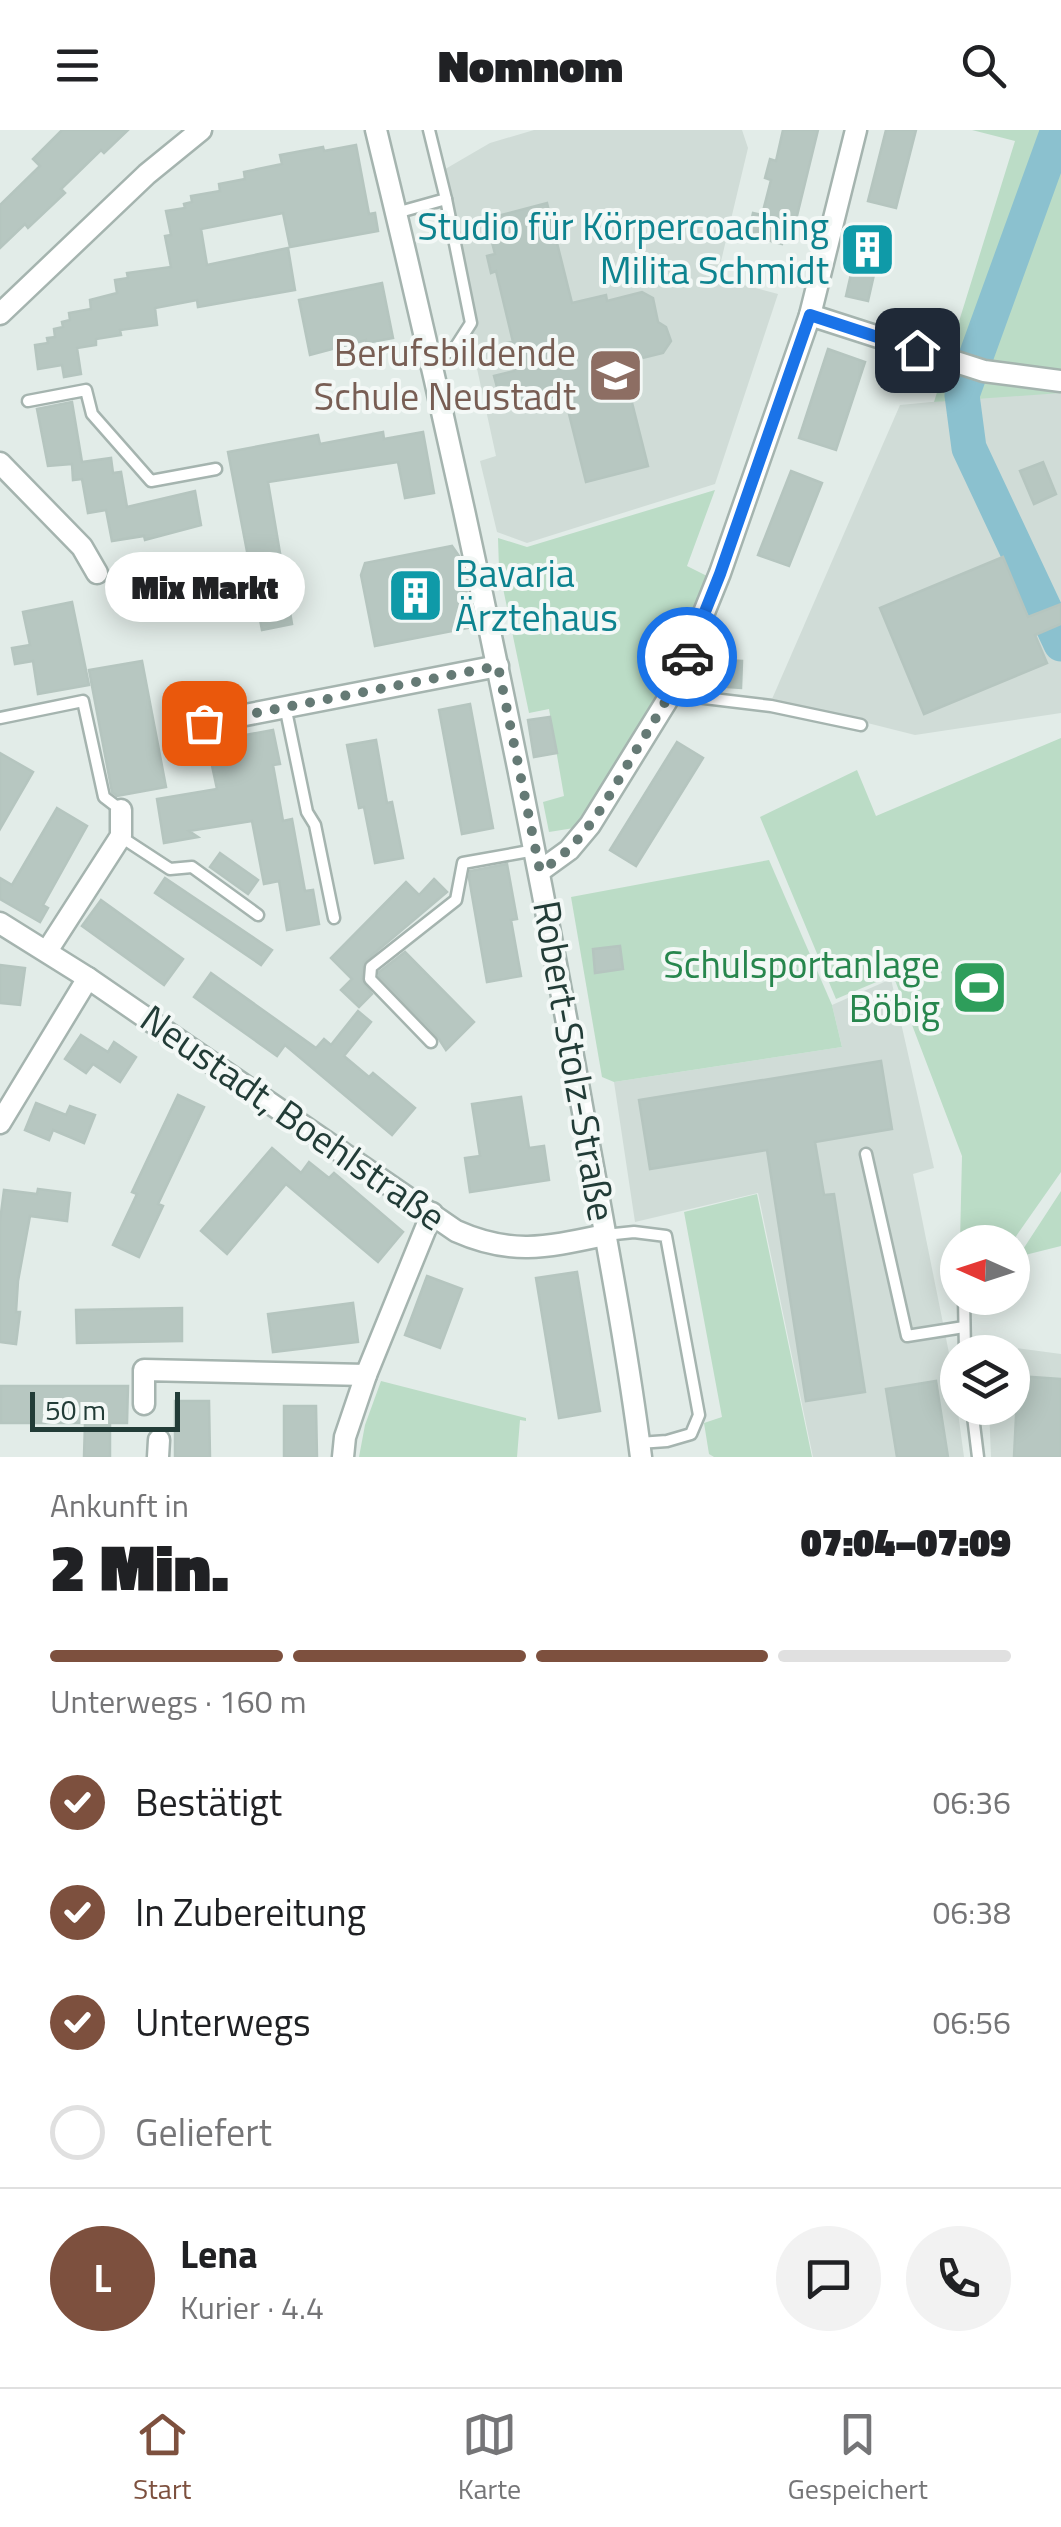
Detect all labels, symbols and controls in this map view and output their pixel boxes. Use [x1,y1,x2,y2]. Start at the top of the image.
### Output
text: Nomnom [438,31,623,99]
icon: menu [50,38,105,93]
icon: search [956,38,1011,93]
place label: Studio für Körpercoaching Milita Schmidt [417,197,829,299]
building icon: Studio für Körpercoaching Milita Schmidt [838,219,898,279]
pin [875,308,960,393]
place label: Berufsbildende Schule Neustadt [314,323,576,425]
icon: home [890,323,945,378]
school or university icon: Berufsbildende Schule Neustadt [585,345,645,405]
place label: Bavaria Ärztehaus [455,544,618,646]
callout: Mix Markt [104,553,304,623]
text: Mix Markt [132,563,278,611]
building icon: Bavaria Ärztehaus [386,566,446,626]
courier [637,607,737,707]
icon: car [660,630,715,685]
pin [162,681,247,766]
icon: bag [177,696,232,751]
street label: Robert-Stolz-Straße [518,896,632,1226]
place label: Schulsportanlage Böbig [663,935,940,1037]
sports icon: Schulsportanlage Böbig [949,957,1009,1017]
street label: Neustadt, Boehlstraße [129,990,458,1245]
north arrow [940,1225,1030,1315]
map controls [940,1225,1030,1425]
button: layers [940,1335,1030,1425]
scale bar [30,1387,180,1432]
text: 50 m [45,1388,106,1431]
text: Ankunft in [50,1481,189,1529]
text: 07:04–07:09 [801,1513,1011,1571]
text: 2 Min. [50,1517,229,1616]
text: Unterwegs · 160 m [50,1677,306,1725]
text: Bestätigt [135,1773,282,1831]
icon: check [50,1775,105,1830]
text: 06:36 [932,1778,1011,1826]
text: In Zubereitung [135,1883,366,1941]
icon: check [50,1885,105,1940]
text: 06:38 [932,1888,1011,1936]
text: Unterwegs [135,1993,311,2051]
icon: check [50,1995,105,2050]
text: 06:56 [932,1998,1011,2046]
text: Geliefert [135,2103,272,2161]
text: Lena [180,2225,258,2283]
button: chat [776,2226,881,2331]
button: phone [906,2226,1011,2331]
text: L [94,2249,111,2307]
text: Kurier · 4.4 [180,2283,324,2331]
tab: Start [133,2407,191,2510]
tab: Karte [458,2407,521,2510]
tab: Gespeichert [788,2407,928,2510]

